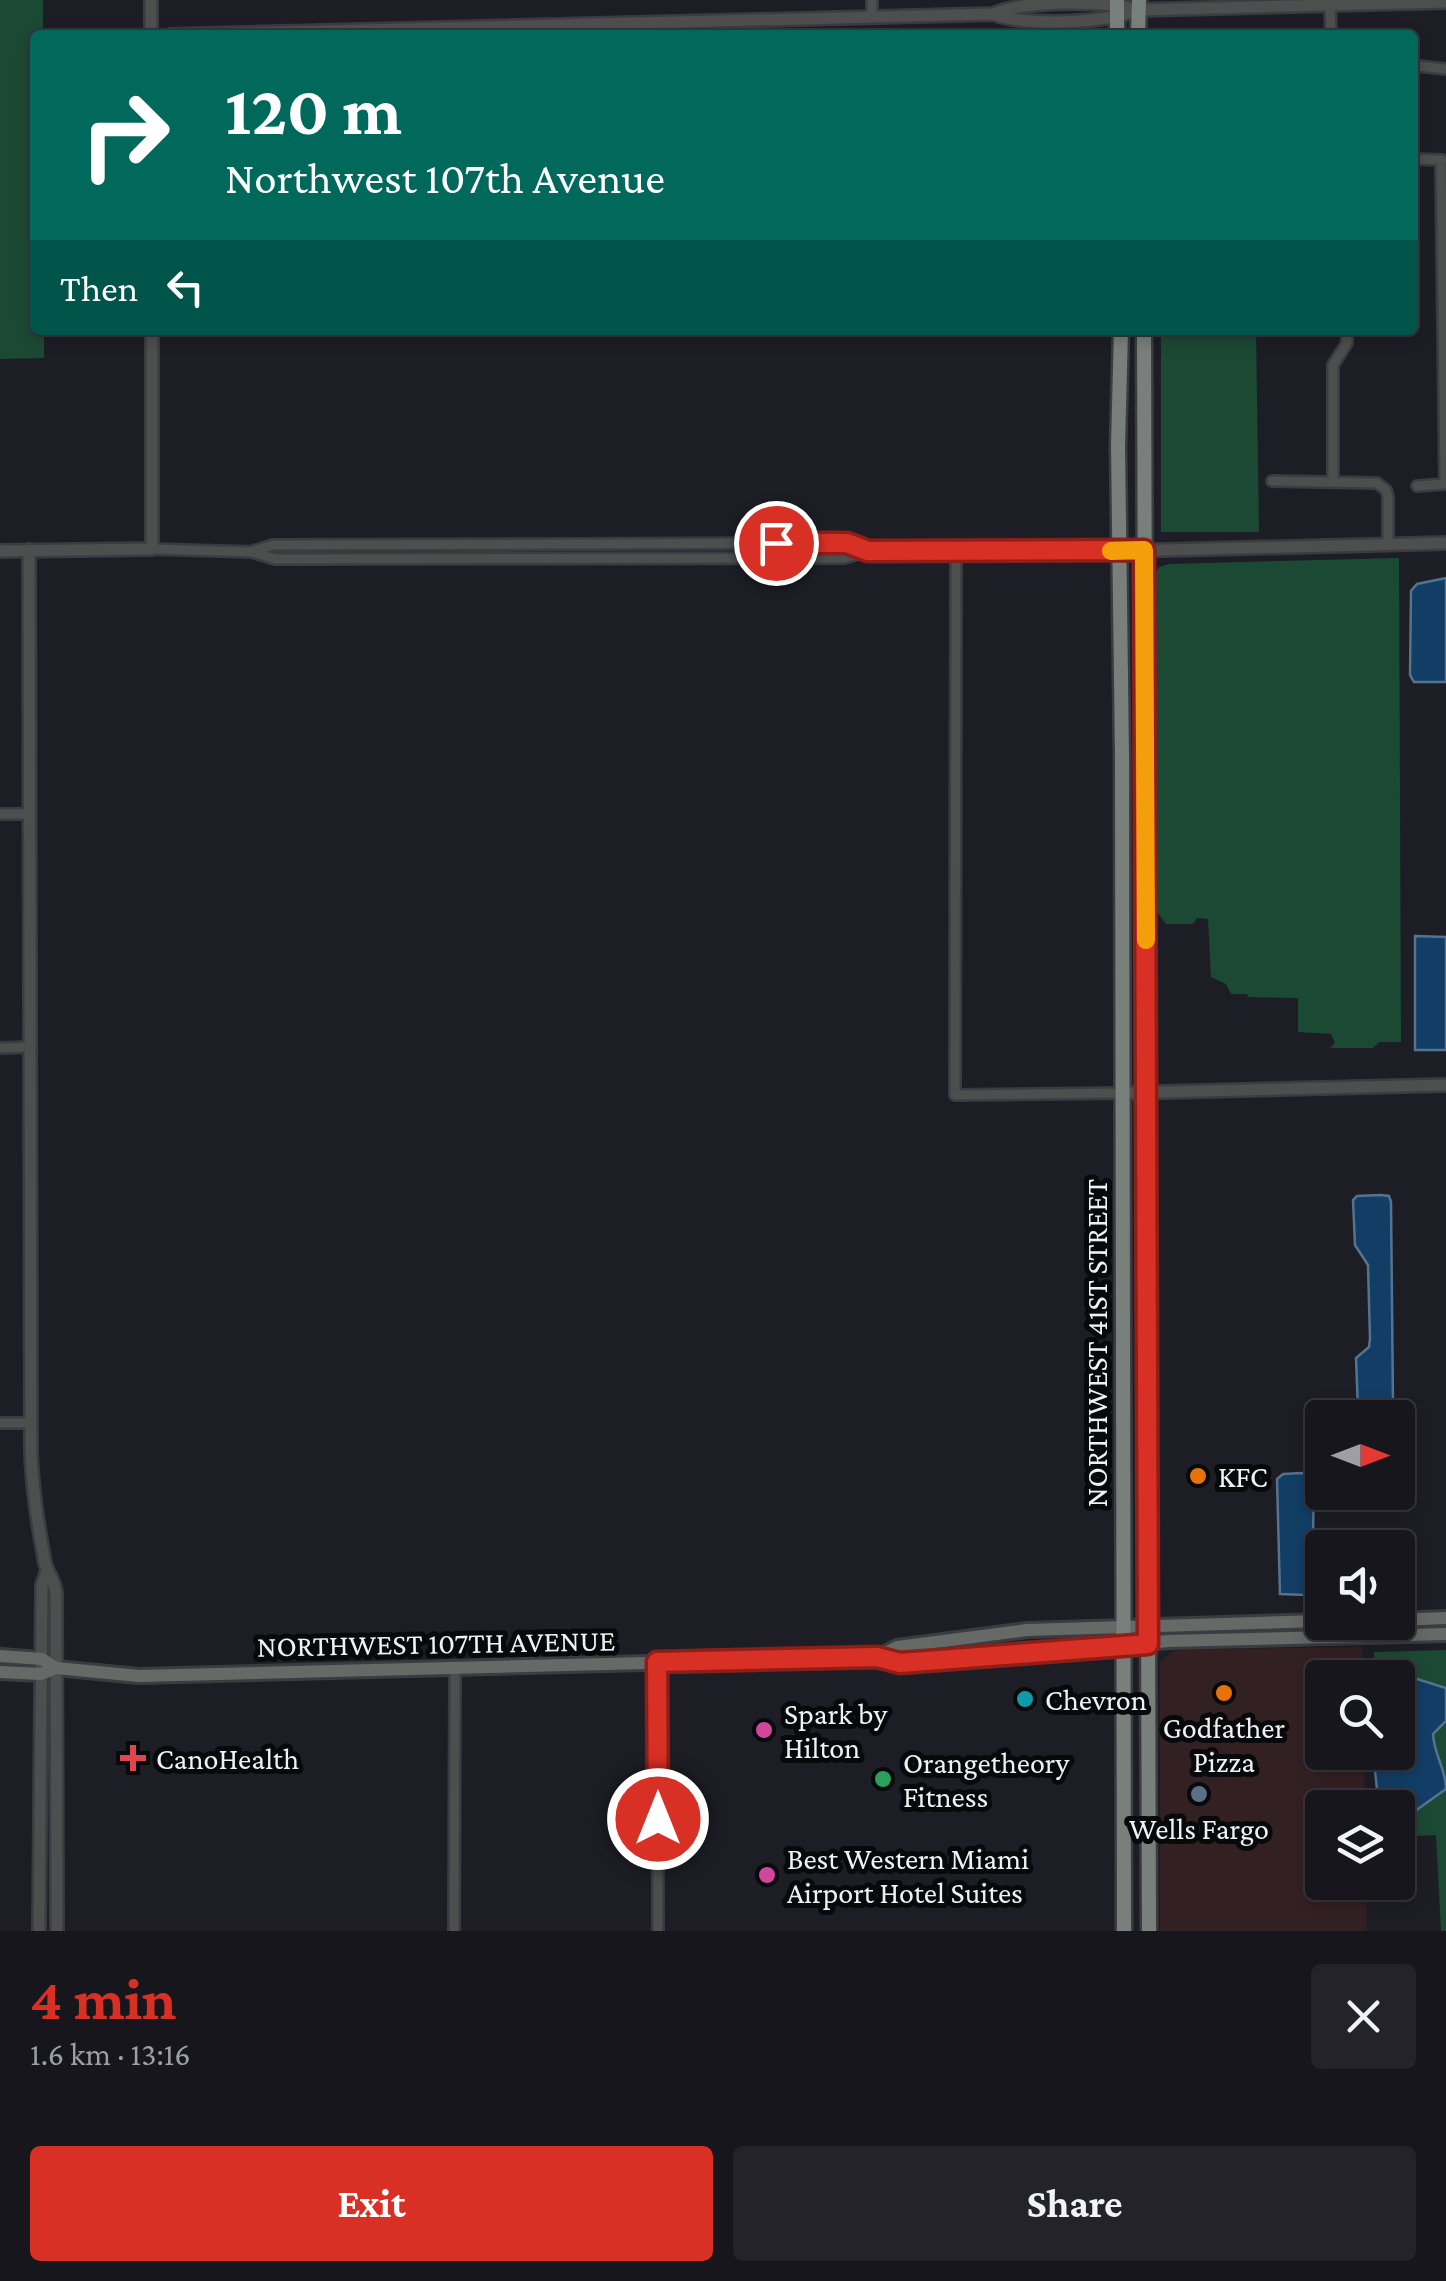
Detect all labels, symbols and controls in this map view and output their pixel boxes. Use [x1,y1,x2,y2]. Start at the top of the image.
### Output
icon: right [60,70,190,200]
text: 120 m [225,71,402,149]
text: Northwest 107th Avenue [225,153,665,203]
icon: left [158,260,213,315]
text: Then [60,267,138,309]
pin [734,501,819,586]
icon: arrive [749,516,804,571]
street label: NORTHWEST 41ST STREET [1080,1179,1113,1507]
north arrow [1305,1400,1415,1510]
map controls [1305,1400,1415,1900]
place label: KFC [1218,1460,1268,1493]
marker: KFC [1187,1465,1209,1487]
button: sound [1305,1530,1415,1640]
street label: NORTHWEST 107TH AVENUE [256,1623,616,1663]
button: search [1305,1660,1415,1770]
marker: Godfather Pizza [1213,1682,1235,1704]
place label: Chevron [1045,1683,1147,1716]
marker: Chevron [1014,1688,1036,1710]
place label: Spark by Hilton [784,1697,887,1764]
place label: Godfather Pizza [1163,1711,1285,1778]
marker: Spark by Hilton [753,1719,775,1741]
place label: CanoHealth [156,1742,299,1775]
marker: CanoHealth [120,1745,146,1771]
place label: Orangetheory Fitness [903,1746,1070,1813]
position arrow [606,1767,710,1871]
marker: Orangetheory Fitness [872,1768,894,1790]
marker: Wells Fargo [1188,1783,1210,1805]
button: layers [1305,1790,1415,1900]
place label: Wells Fargo [1129,1812,1269,1846]
place label: Best Western Miami Airport Hotel Suites [787,1842,1029,1910]
marker: Best Western Miami Airport Hotel Suites [756,1864,778,1886]
button: close [1311,1964,1416,2069]
text: 4 min [30,1965,177,2032]
text: 1.6 km · 13:16 [30,2036,191,2072]
button: Exit [30,2146,713,2261]
button: Share [733,2146,1416,2261]

